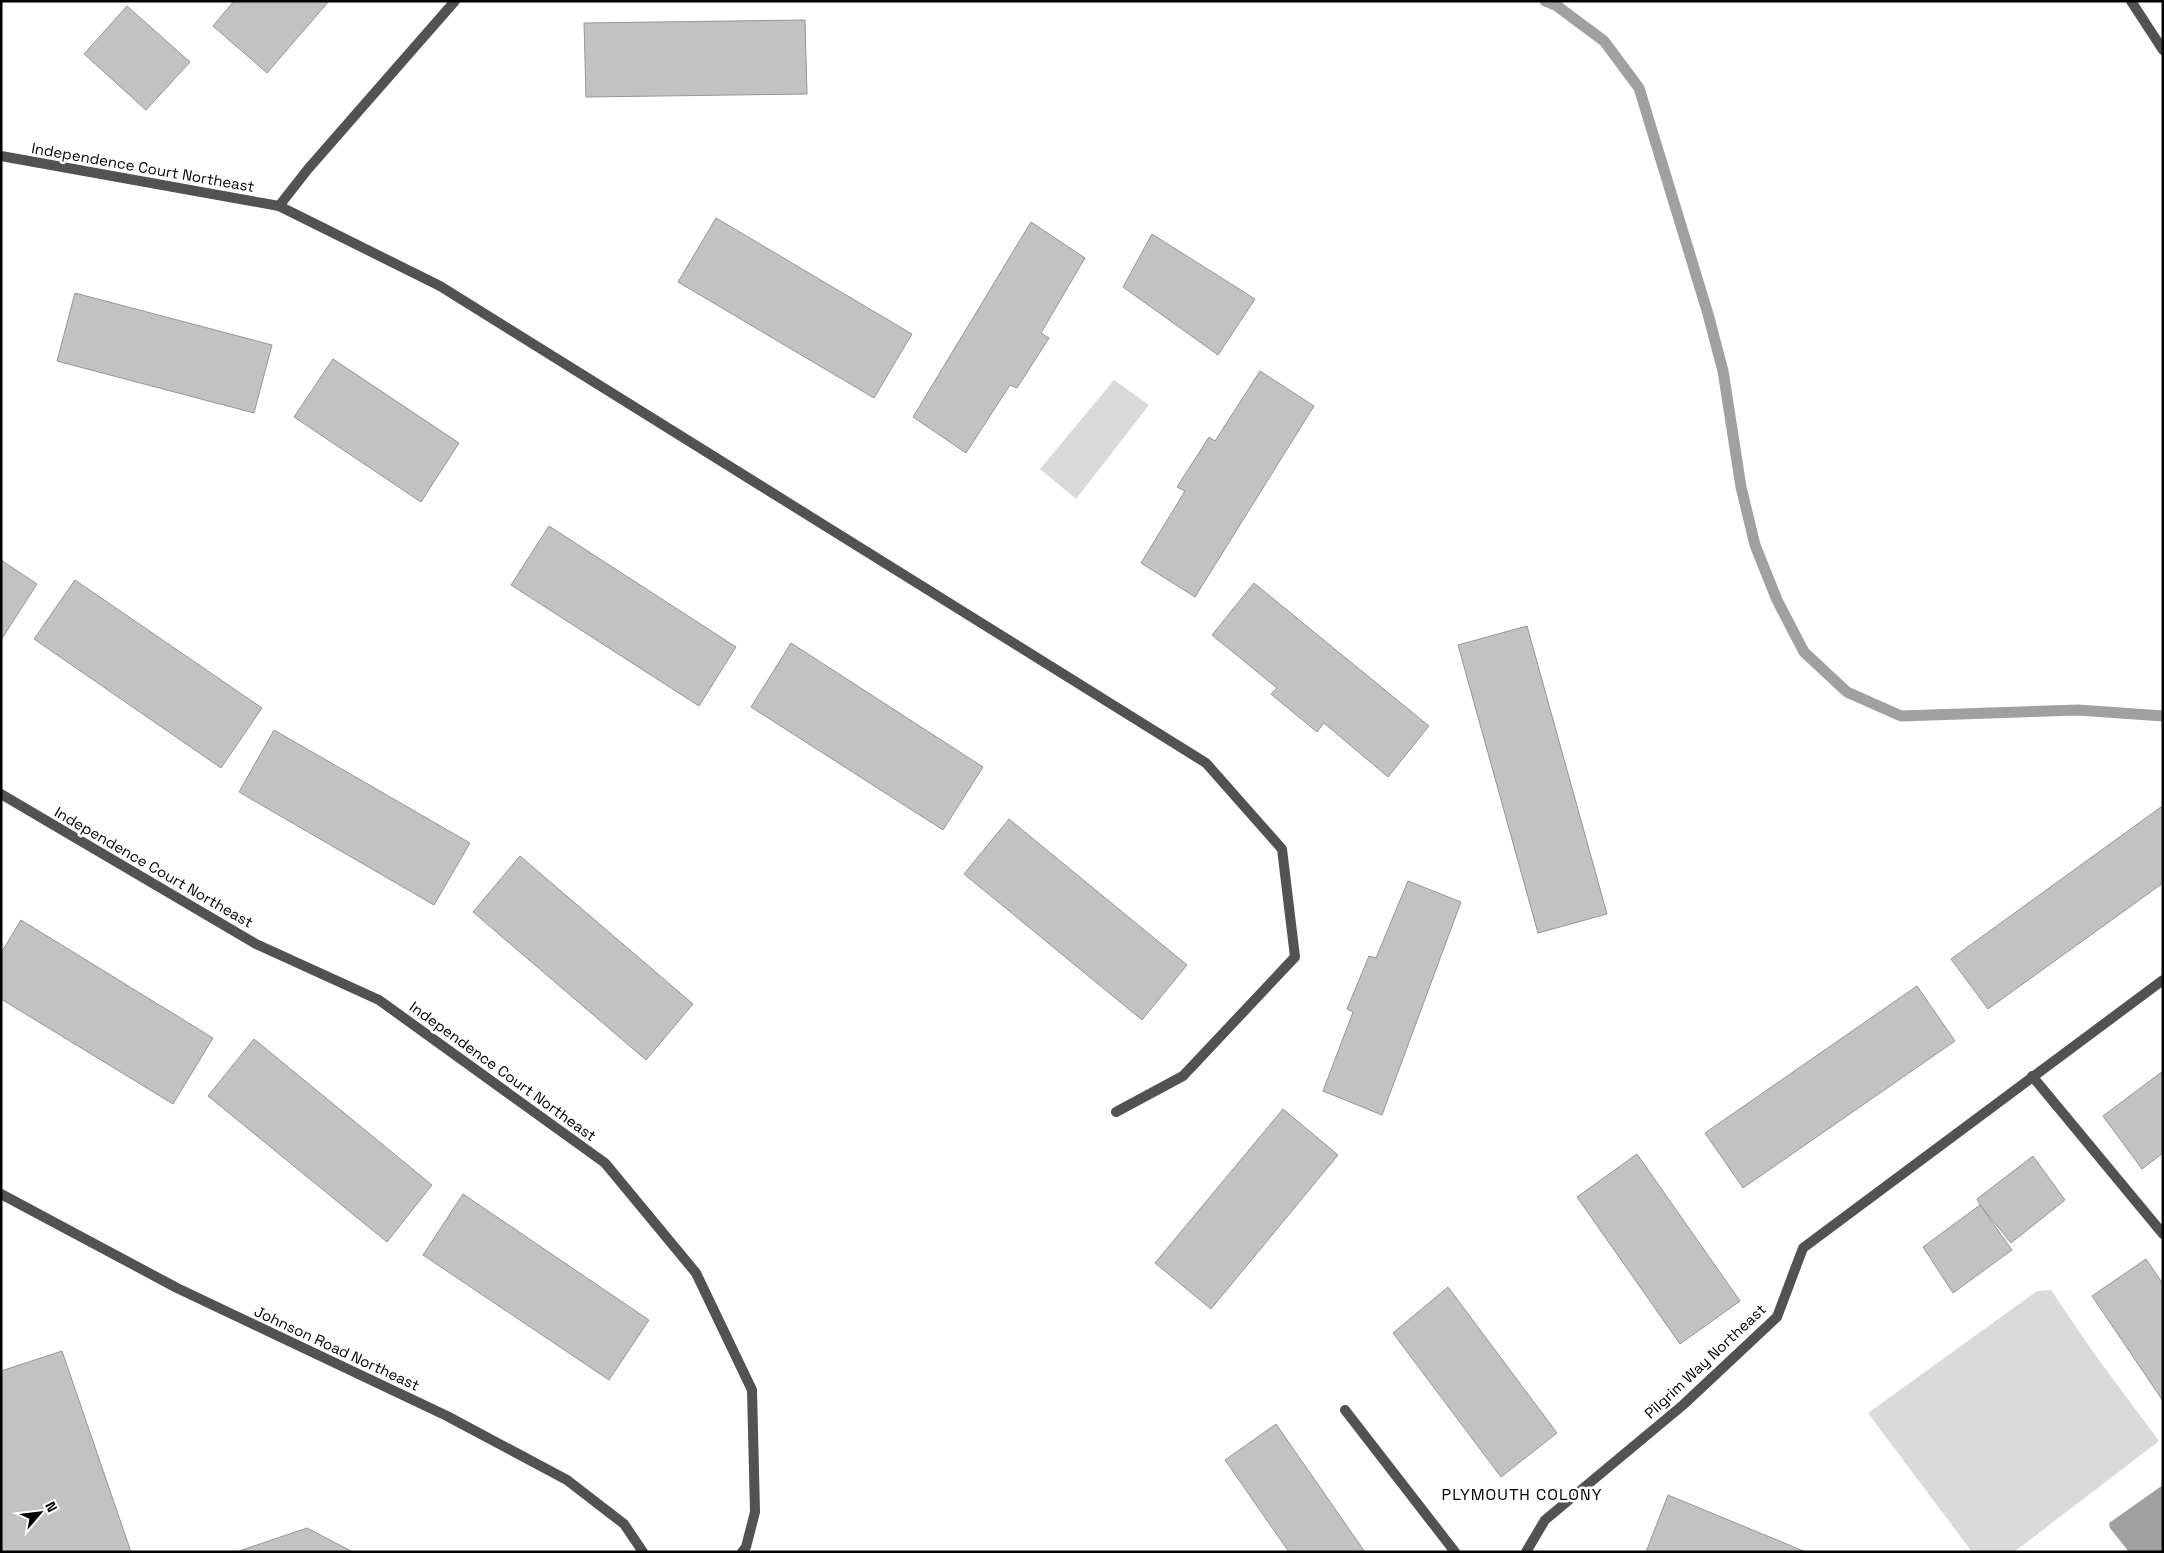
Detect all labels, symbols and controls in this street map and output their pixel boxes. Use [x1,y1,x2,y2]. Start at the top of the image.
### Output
street label: Independence Court Northeast [30,138,256,196]
street label: Independence Court Northeast [51,802,257,932]
street label: Independence Court Northeast [406,997,600,1145]
street label: Pilgrim Way Northeast [1640,1300,1770,1422]
street label: Johnson Road Northeast [251,1301,423,1395]
district label: PLYMOUTH COLONY [1442,1484,1602,1505]
north arrow [15,1488,65,1538]
text: N [41,1499,62,1515]

